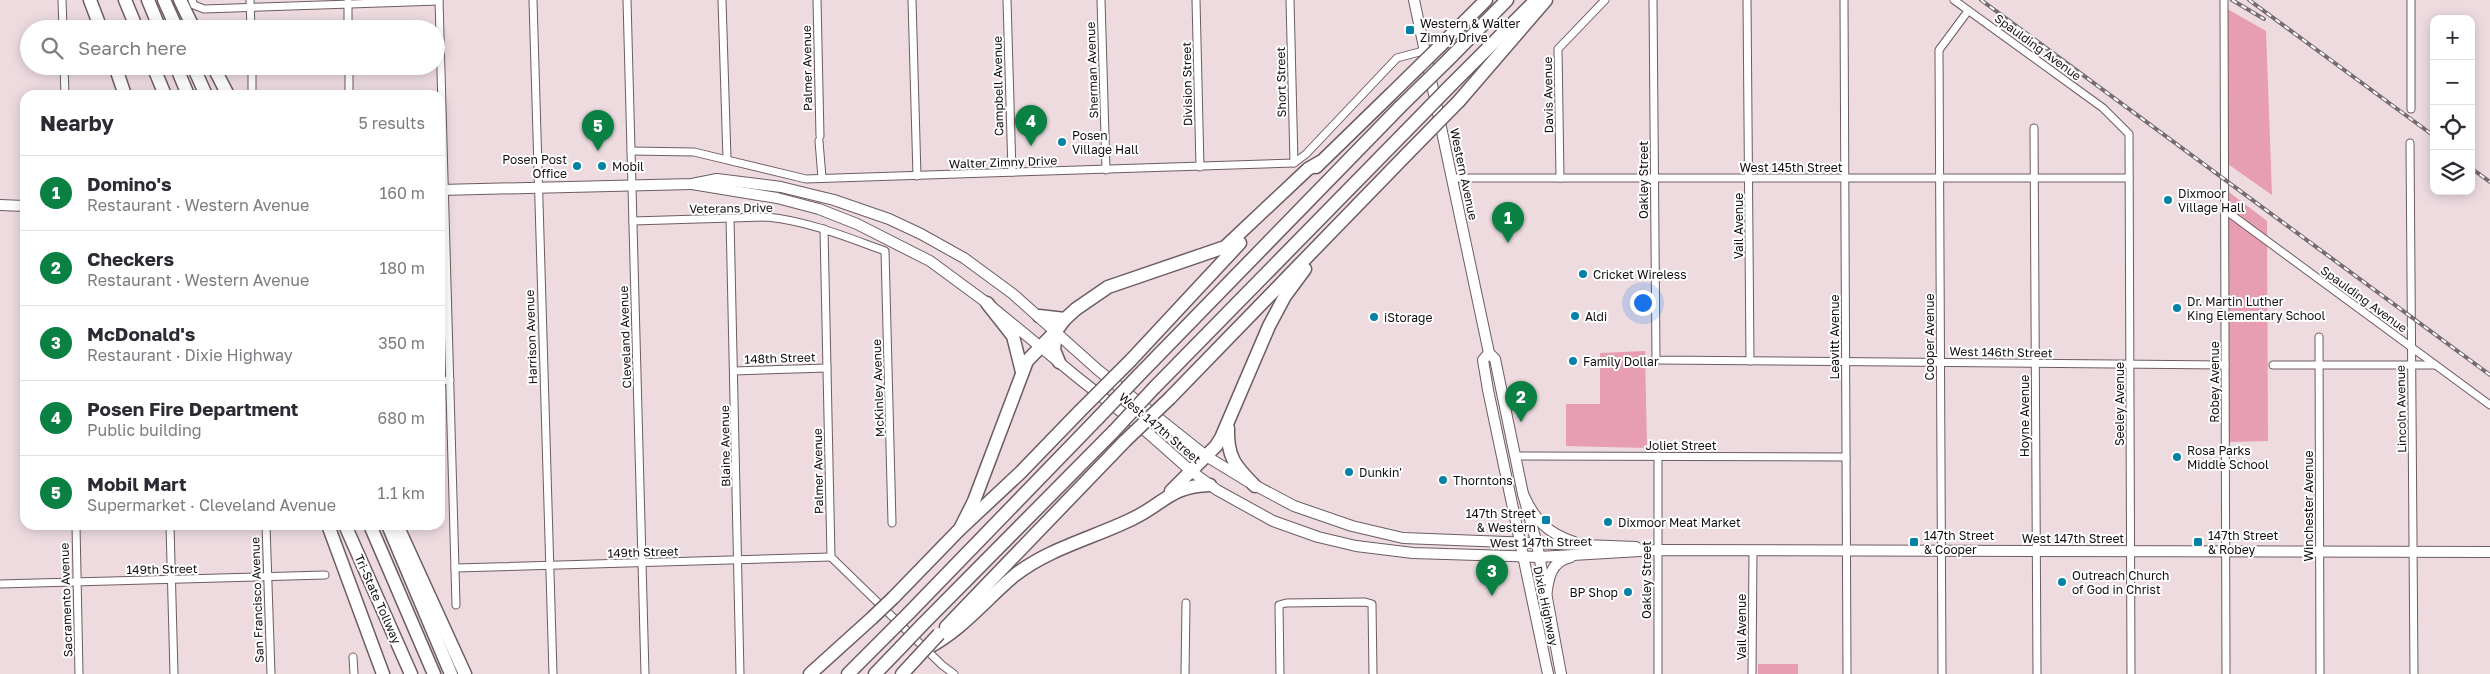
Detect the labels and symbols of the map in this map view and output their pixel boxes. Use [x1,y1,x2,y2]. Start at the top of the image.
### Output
street label: Spaulding Avenue [1992,11,2084,84]
place label: Western & Walter Zimny Drive [1420,16,1520,45]
street label: Sherman Avenue [1083,21,1101,119]
marker: Western & Walter Zimny Drive [1404,24,1416,36]
street label: Palmer Avenue [799,25,815,111]
street label: Campbell Avenue [990,36,1006,136]
street label: Division Street [1179,42,1195,126]
street label: Short Street [1273,46,1289,117]
street label: Davis Avenue [1540,57,1556,133]
pin: 4 [1015,105,1047,146]
pin: 5 [582,110,614,151]
street label: Western Avenue [1447,127,1481,221]
place label: Posen Village Hall [1072,128,1139,157]
marker: Posen Village Hall [1056,136,1068,148]
street label: Oakley Street [1636,141,1651,219]
place label: Posen Post Office [502,152,567,181]
street label: Walter Zimny Drive [949,153,1058,171]
place label: Mobil [612,159,644,174]
marker: Posen Post Office [571,160,583,172]
marker: Mobil [596,160,608,172]
street label: West 145th Street [1740,160,1843,175]
place label: Dixmoor Village Hall [2178,186,2245,215]
street label: Vail Avenue [1731,193,1746,259]
marker: Dixmoor Village Hall [2162,194,2174,206]
street label: Veterans Drive [689,200,773,216]
pin: 1 [1492,202,1524,243]
street label: Spaulding Avenue [2318,263,2410,336]
place label: Cricket Wireless [1593,267,1687,282]
marker: Cricket Wireless [1577,268,1589,280]
street label: Cleveland Avenue [616,285,634,389]
street label: Harrison Avenue [522,289,540,385]
your location [1630,290,1656,316]
street label: Cooper Avenue [1922,293,1937,380]
street label: Leavitt Avenue [1827,294,1842,380]
place label: Dr. Martin Luther King Elementary School [2187,294,2325,323]
marker: Dr. Martin Luther King Elementary School [2171,302,2183,314]
place label: Aldi [1585,309,1607,324]
place label: iStorage [1384,310,1432,325]
marker: Aldi [1569,310,1581,322]
marker: iStorage [1368,311,1380,323]
street label: McKinley Avenue [869,339,887,437]
street label: Robey Avenue [2207,341,2222,423]
street label: West 146th Street [1949,344,2053,360]
street label: 148th Street [744,349,816,367]
place label: Family Dollar [1583,354,1659,369]
marker: Family Dollar [1567,355,1579,367]
street label: Seeley Avenue [2112,362,2127,446]
street label: Lincoln Avenue [2393,365,2409,453]
street label: Hoyne Avenue [2017,375,2032,457]
pin: 2 [1505,381,1537,422]
street label: West 147th Street [1116,389,1204,467]
street label: Blaine Avenue [717,405,733,487]
street label: Palmer Avenue [810,428,826,514]
street label: Joliet Street [1645,438,1717,453]
place label: Rosa Parks Middle School [2187,443,2269,472]
street label: Winchester Avenue [2301,450,2316,562]
marker: Rosa Parks Middle School [2171,451,2183,463]
place label: Dunkin' [1359,465,1402,480]
marker: Dunkin' [1343,466,1355,478]
place label: Thorntons [1453,473,1513,488]
marker: Thorntons [1437,474,1449,486]
place label: 147th Street & Western [1466,506,1536,535]
marker: 147th Street & Western [1540,514,1552,526]
place label: Dixmoor Meat Market [1618,515,1741,530]
marker: Dixmoor Meat Market [1602,516,1614,528]
place label: 147th Street & Cooper [1924,528,1994,557]
place label: 147th Street & Robey [2208,528,2278,557]
street label: West 147th Street [2022,531,2124,546]
street label: West 147th Street [1490,534,1592,550]
marker: 147th Street & Cooper [1908,536,1920,548]
marker: 147th Street & Robey [2192,536,2204,548]
street label: San Francisco Avenue [247,537,267,663]
street label: Oakley Street [1639,541,1654,619]
street label: Sacramento Avenue [57,542,75,658]
street label: 149th Street [607,543,679,561]
street label: Tri-State Tollway [352,552,405,646]
pin: 3 [1476,555,1508,596]
street label: 149th Street [126,561,198,577]
street label: Dixie Highway [1530,565,1562,648]
place label: Outreach Church of God in Christ [2072,568,2169,597]
marker: Outreach Church of God in Christ [2056,576,2068,588]
place label: BP Shop [1569,585,1618,600]
marker: BP Shop [1622,586,1634,598]
street label: Vail Avenue [1734,594,1749,660]

